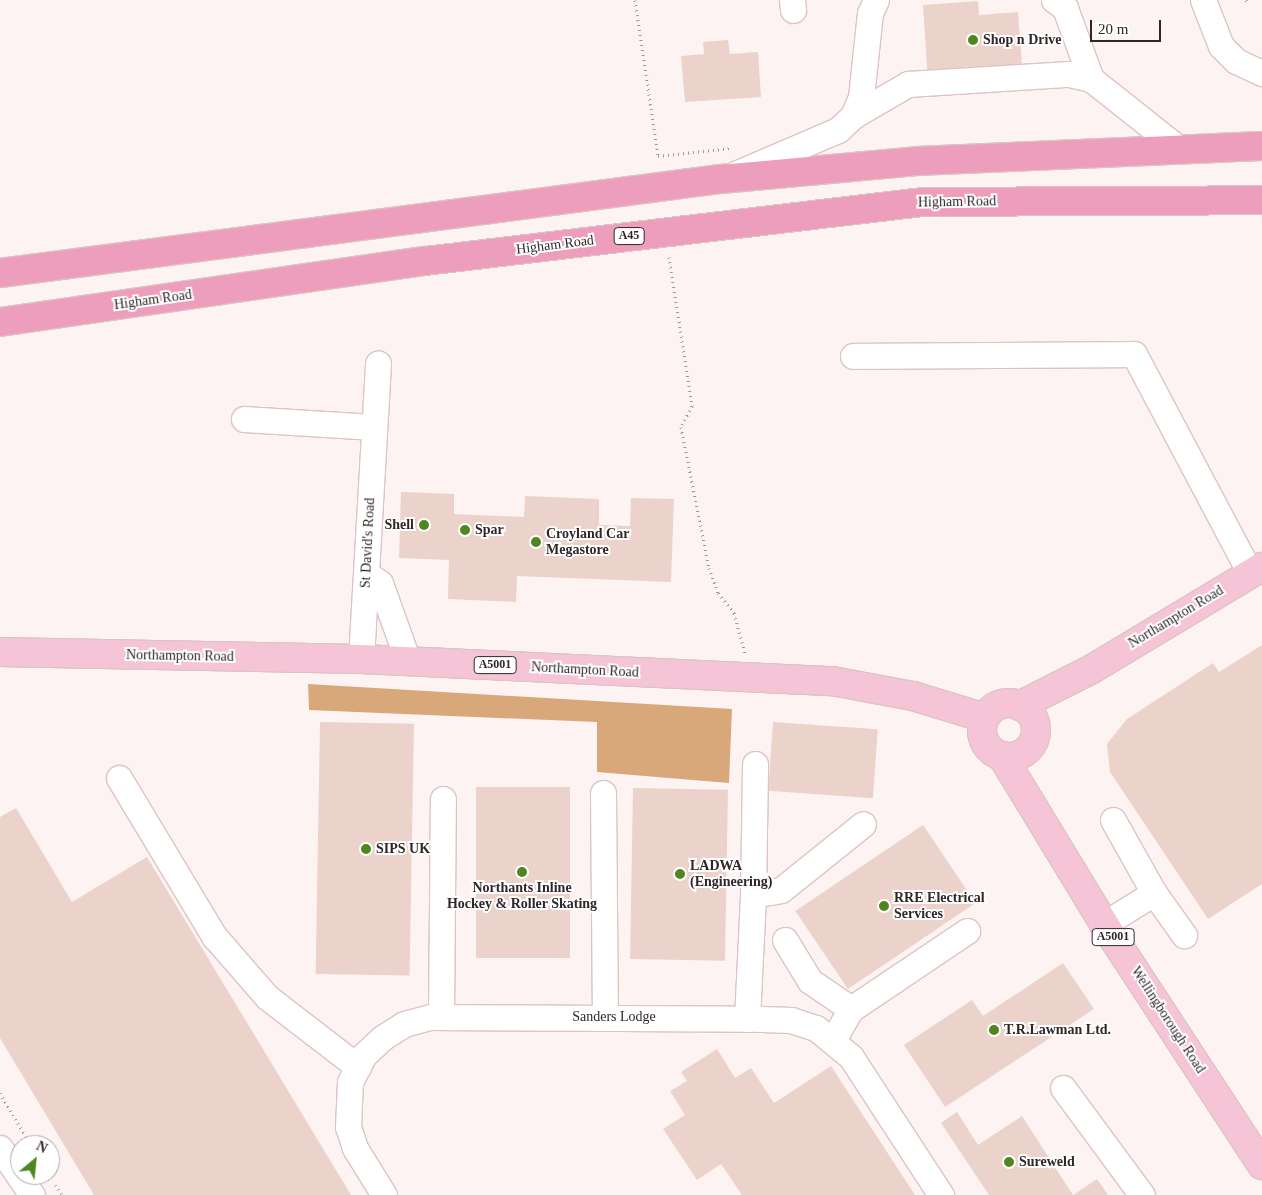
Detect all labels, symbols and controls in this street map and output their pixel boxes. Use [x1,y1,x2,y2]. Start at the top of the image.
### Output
scale bar [1092,10,1163,42]
text: 20 m [1098,21,1128,37]
place label: Shop n Drive [983,32,1062,48]
marker: Shop n Drive [967,34,979,46]
street label: Higham Road [918,193,996,211]
road number: A45 [613,227,645,246]
street label: Higham Road [515,232,595,258]
street label: Higham Road [113,286,193,314]
street label: St David's Road [357,497,379,589]
place label: Shell [384,517,414,533]
marker: Shell [418,519,430,531]
place label: Spar [475,522,504,538]
marker: Spar [459,524,471,536]
place label: Croyland Car Megastore [546,526,629,558]
marker: Croyland Car Megastore [530,536,542,548]
street label: Northampton Road [1126,582,1226,652]
street label: Northampton Road [126,647,234,665]
road number: A5001 [472,656,518,674]
street label: Northampton Road [531,659,639,681]
place label: SIPS UK [376,841,430,857]
marker: SIPS UK [360,843,372,855]
place label: LADWA (Engineering) [690,858,772,890]
marker: Northants Inline Hockey & Roller Skating [516,866,528,878]
marker: LADWA (Engineering) [674,868,686,880]
place label: Northants Inline Hockey & Roller Skating [447,880,597,912]
place label: RRE Electrical Services [894,890,985,922]
marker: RRE Electrical Services [878,900,890,912]
road number: A5001 [1090,928,1136,946]
street label: Wellingborough Road [1127,964,1209,1076]
street label: Sanders Lodge [572,1009,656,1025]
place label: T.R.Lawman Ltd. [1004,1022,1111,1038]
marker: T.R.Lawman Ltd. [988,1024,1000,1036]
north arrow [10,1135,60,1185]
text: N [34,1138,50,1156]
place label: Sureweld [1019,1154,1075,1170]
marker: Sureweld [1003,1156,1015,1168]

